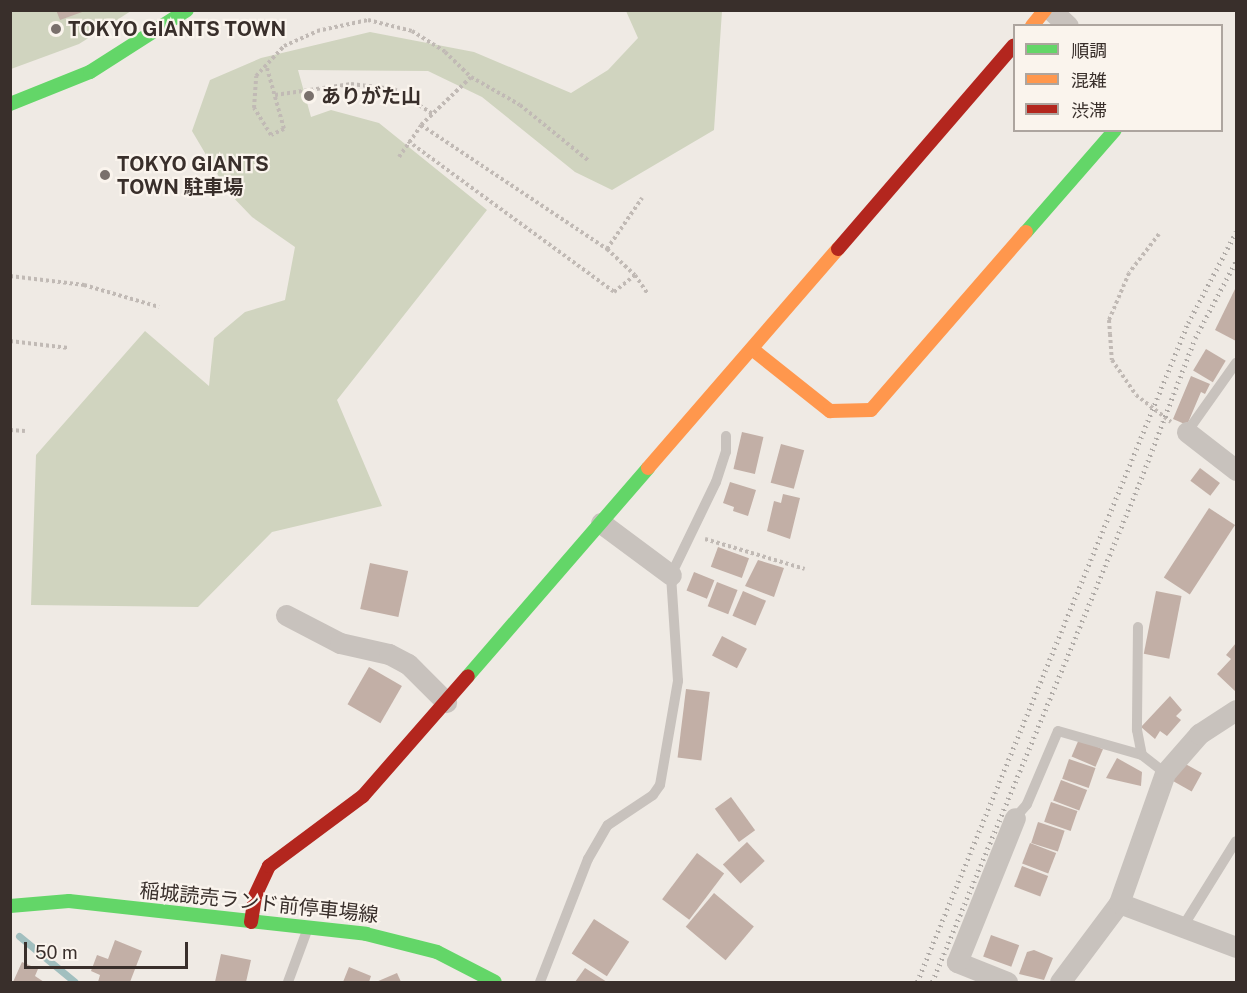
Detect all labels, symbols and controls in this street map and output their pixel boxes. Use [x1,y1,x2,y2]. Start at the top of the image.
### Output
place label: TOKYO GIANTS TOWN [68,17,286,41]
marker: TOKYO GIANTS TOWN [49,22,63,36]
legend [1013,24,1223,132]
text: 順調 [1071,40,1107,61]
text: 混雑 [1071,70,1107,91]
place label: ありがた山 [321,84,421,108]
marker: ありがた山 [302,89,316,103]
text: 渋滞 [1071,100,1107,121]
place label: TOKYO GIANTS TOWN 駐車場 [117,152,269,199]
marker: TOKYO GIANTS TOWN 駐車場 [98,168,112,182]
street label: 稲城読売ランド前停車場線 [138,879,380,927]
scale bar [27,930,190,968]
text: 50 m [35,942,78,963]

